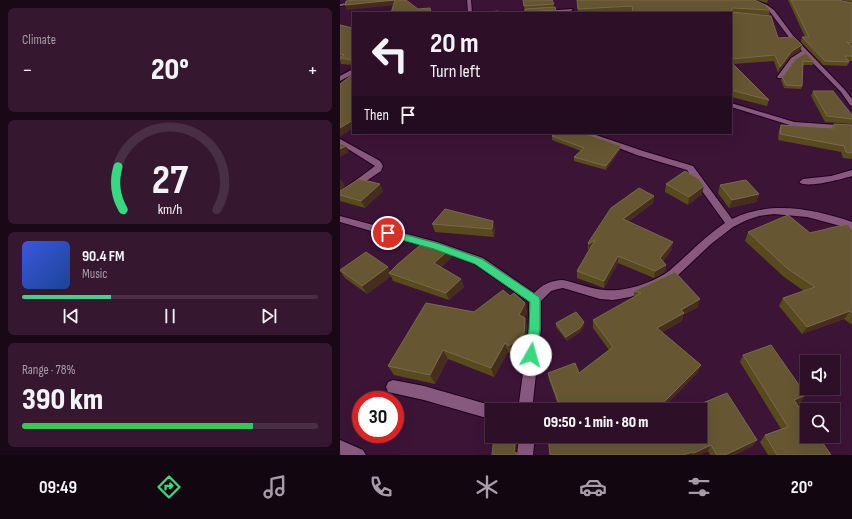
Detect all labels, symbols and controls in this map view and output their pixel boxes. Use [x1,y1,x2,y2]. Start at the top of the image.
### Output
text: 20 m [430,27,479,60]
icon: left [364,28,416,80]
text: Climate [22,32,56,48]
text: 20° [151,52,189,88]
text: − [22,57,33,84]
text: + [307,57,318,84]
text: Turn left [430,61,481,82]
icon: arrive [397,104,419,126]
text: Then [364,106,389,125]
text: 27 [152,155,189,204]
text: km/h [158,200,182,217]
pin [371,216,405,250]
icon: arrive [377,222,399,244]
text: 90.4 FM [82,247,124,266]
text: Music [82,266,107,282]
icon: previous [60,305,82,327]
icon: pause [159,305,181,327]
icon: next [258,305,280,327]
position arrow [510,334,552,376]
map controls [800,355,840,443]
button: sound [800,355,840,395]
text: Range · 78% [22,362,76,378]
text: 390 km [22,382,103,418]
speed limit sign: 30 [352,391,404,443]
button: search [800,403,840,443]
text: 09:50 · 1 min · 80 m [544,413,648,432]
icon: directions [155,473,183,501]
icon: music [261,473,289,501]
icon: phone [367,473,395,501]
icon: climate [473,473,501,501]
icon: car [579,473,607,501]
icon: filters [685,473,713,501]
text: 09:49 [39,477,77,498]
text: 20° [791,477,813,498]

